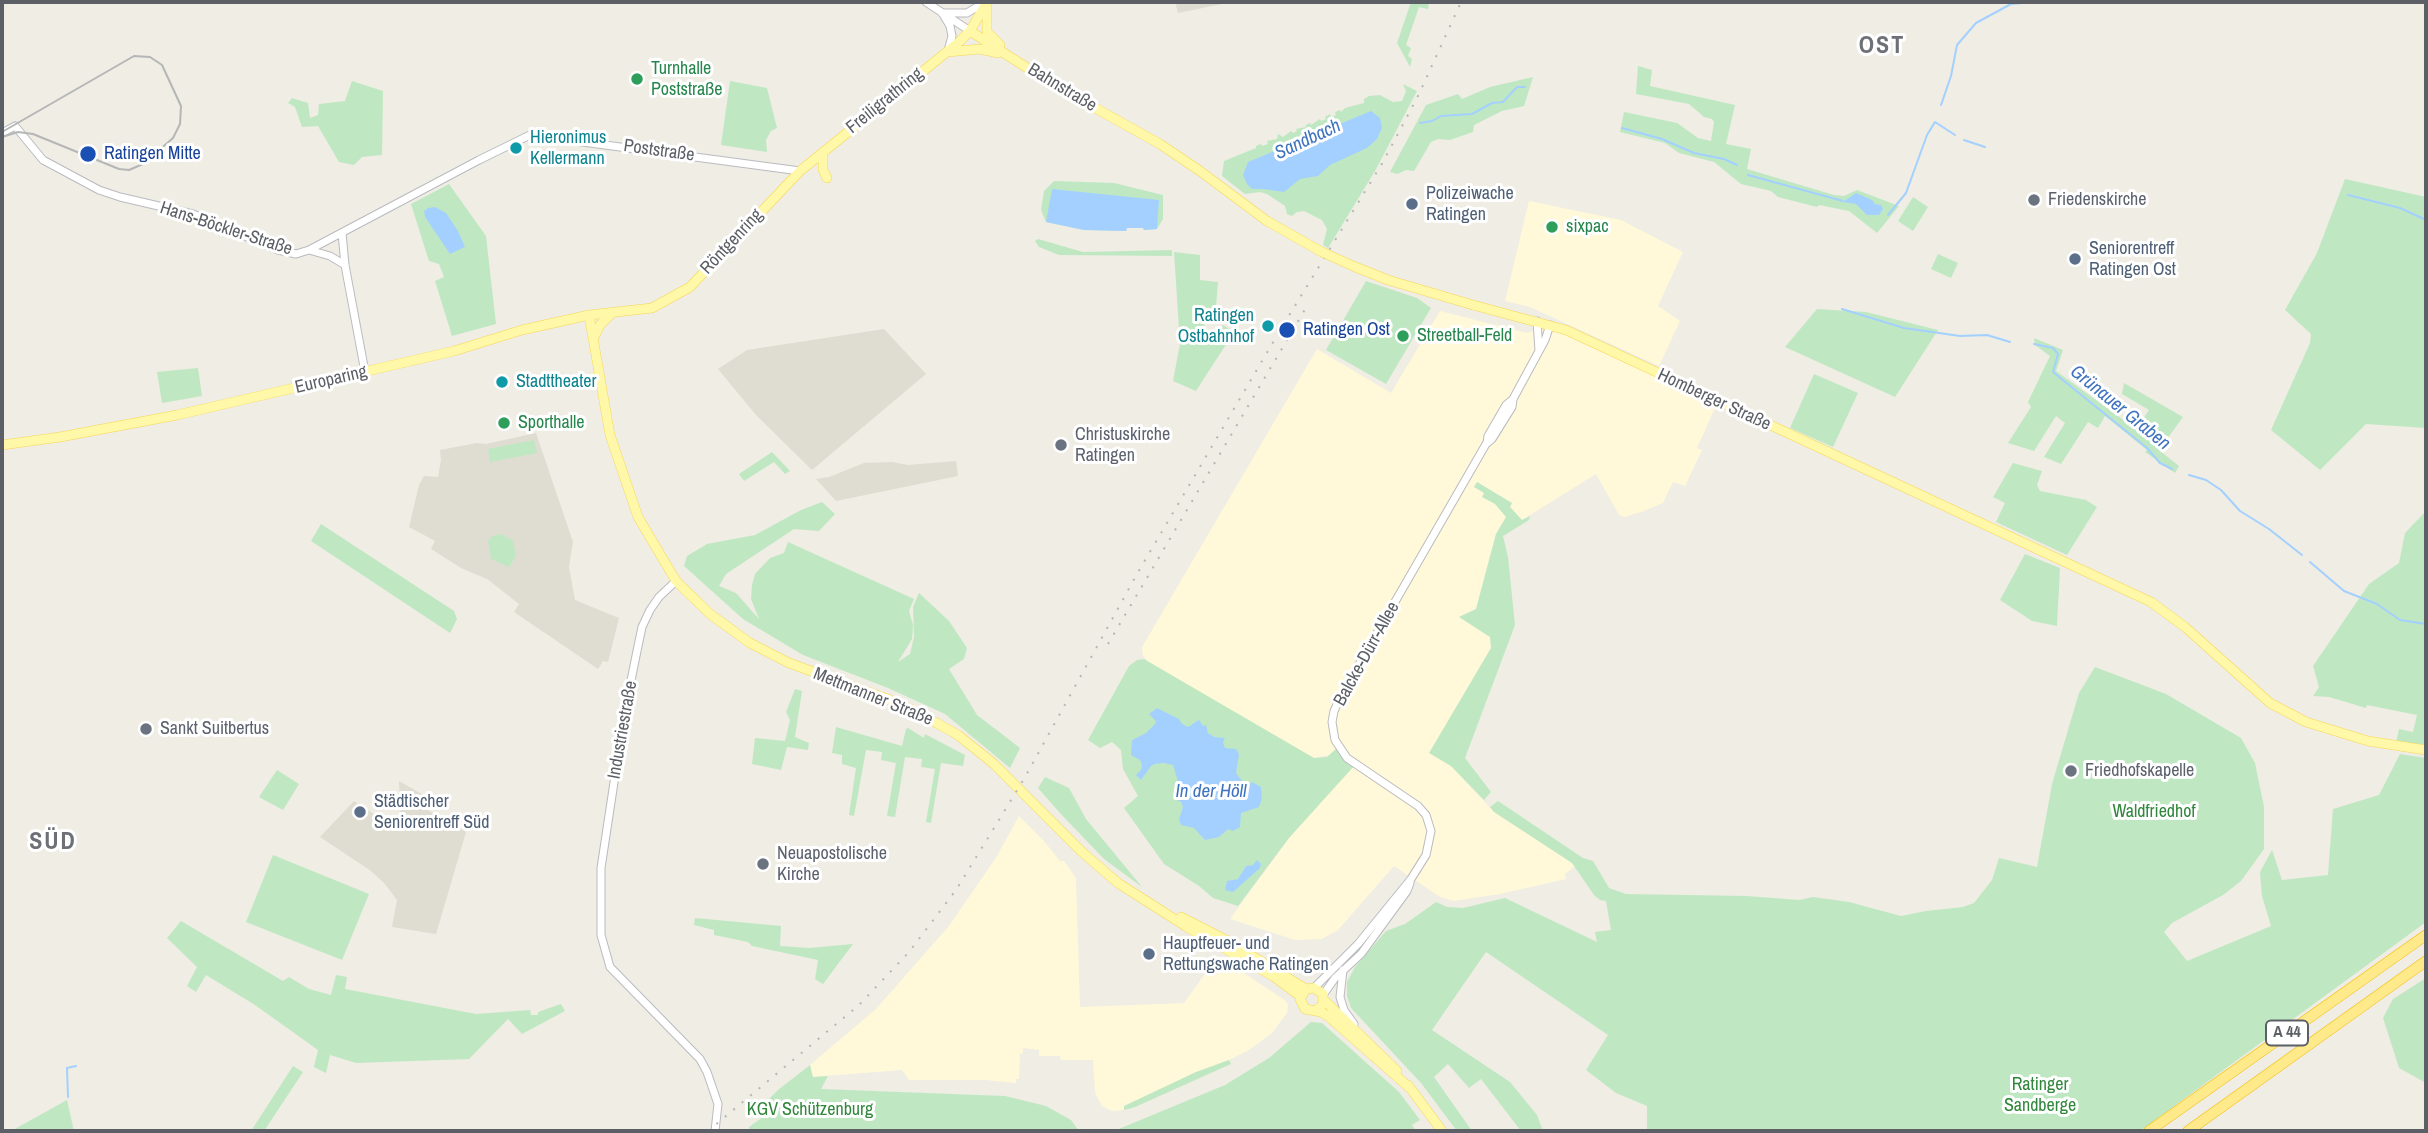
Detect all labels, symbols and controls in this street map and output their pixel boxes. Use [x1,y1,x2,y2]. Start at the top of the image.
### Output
district label: OST [1859,33,1905,61]
place label: Turnhalle Poststraße [651,58,722,100]
street label: Bahnstraße [1024,59,1100,117]
street label: Freiligrathring [842,63,928,139]
marker: Turnhalle Poststraße [629,71,645,87]
water label: Sandbach [1271,115,1345,165]
place label: Hieronimus Kellermann [530,127,606,170]
street label: Poststraße [622,135,696,167]
marker: Hieronimus Kellermann [508,140,524,156]
place label: Ratingen Mitte [104,143,201,165]
marker: Ratingen Mitte [78,144,98,164]
place label: Polizeiwache Ratingen [1426,183,1514,226]
place label: Friedenskirche [2048,189,2146,211]
marker: Friedenskirche [2026,192,2042,208]
marker: Polizeiwache Ratingen [1404,196,1420,212]
street label: Hans-Böckler-Straße [157,197,295,261]
street label: Röntgenring [696,205,768,279]
place label: sixpac [1566,216,1609,238]
marker: sixpac [1544,219,1560,235]
place label: Seniorentreff Ratingen Ost [2089,238,2176,280]
marker: Seniorentreff Ratingen Ost [2067,251,2083,267]
place label: Ratingen Ostbahnhof [1178,305,1254,348]
marker: Ratingen Ostbahnhof [1260,318,1276,334]
place label: Ratingen Ost [1303,319,1390,341]
marker: Ratingen Ost [1277,320,1297,340]
place label: Streetball-Feld [1417,325,1512,347]
marker: Streetball-Feld [1395,328,1411,344]
street label: Europaring [293,361,369,399]
water label: Grünauer Graben [2065,361,2175,455]
street label: Homberger Straße [1654,364,1774,436]
place label: Stadttheater [516,371,596,393]
marker: Stadttheater [494,374,510,390]
place label: Sporthalle [518,412,584,434]
marker: Sporthalle [496,415,512,431]
place label: Christuskirche Ratingen [1075,424,1170,466]
marker: Christuskirche Ratingen [1053,437,1069,453]
street label: Balcke-Dürr-Allee [1330,598,1404,710]
street label: Mettmanner Straße [810,663,936,731]
street label: Industriestraße [604,679,642,781]
place label: Sankt Suitbertus [160,718,269,740]
marker: Sankt Suitbertus [138,721,154,737]
place label: Friedhofskapelle [2085,760,2194,782]
marker: Friedhofskapelle [2063,763,2079,779]
water label: In der Höll [1175,781,1247,803]
place label: Städtischer Seniorentreff Süd [374,791,489,834]
park label: Waldfriedhof [2112,801,2196,823]
marker: Städtischer Seniorentreff Süd [352,804,368,820]
district label: SÜD [30,829,76,857]
place label: Neuapostolische Kirche [777,843,887,886]
marker: Neuapostolische Kirche [755,856,771,872]
place label: Hauptfeuer- und Rettungswache Ratingen [1163,933,1329,976]
marker: Hauptfeuer- und Rettungswache Ratingen [1141,946,1157,962]
road number: A 44 [2266,1021,2308,1046]
park label: Ratinger Sandberge [2004,1074,2076,1116]
park label: KGV Schützenburg [747,1099,873,1121]

